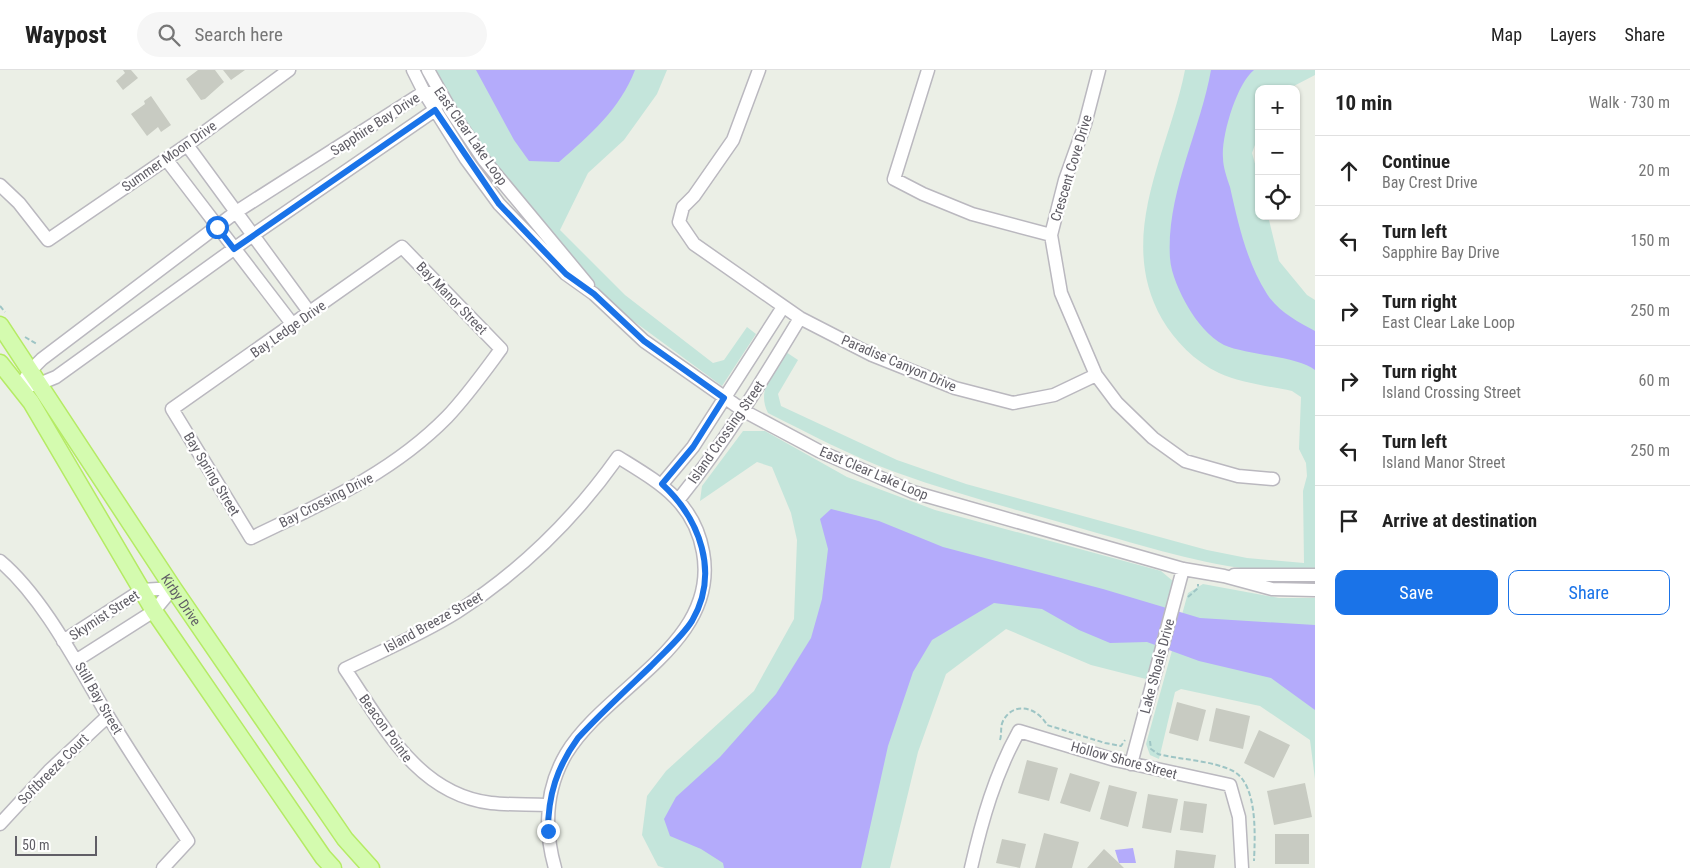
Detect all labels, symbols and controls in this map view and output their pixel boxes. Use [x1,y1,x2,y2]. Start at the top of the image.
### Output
search box [137,12,487,57]
text: Waypost [25,21,107,49]
icon: search [155,21,183,49]
text: Search here [195,23,283,46]
text: Map [1491,24,1522,45]
text: Layers [1550,24,1597,45]
text: Share [1625,24,1665,45]
street label: East Clear Lake Loop [431,84,511,188]
map controls [1255,85,1300,220]
button: + [1255,85,1300,130]
street label: Sapphire Bay Drive [327,89,423,159]
text: 10 min [1335,91,1392,115]
text: Walk · 730 m [1589,93,1670,112]
street label: Crescent Cove Drive [1047,112,1095,223]
street label: Summer Moon Drive [119,117,220,195]
button: − [1255,130,1300,175]
text: Continue [1382,150,1450,173]
icon: ahead [1335,157,1363,185]
text: 20 m [1638,161,1670,180]
text: Bay Crest Drive [1382,173,1478,192]
button: locate [1255,175,1300,220]
route start [206,216,229,239]
text: Turn left [1382,220,1447,243]
icon: left [1335,227,1363,255]
text: 150 m [1631,231,1670,250]
text: Sapphire Bay Drive [1382,243,1500,262]
street label: Bay Manor Street [413,258,491,338]
text: Turn right [1382,290,1457,313]
street label: Bay Ledge Drive [247,297,329,361]
icon: right [1335,297,1363,325]
text: 250 m [1631,301,1670,320]
text: East Clear Lake Loop [1382,313,1515,332]
street label: Paradise Canyon Drive [839,332,959,395]
text: Turn right [1382,360,1457,383]
icon: right [1335,367,1363,395]
text: 60 m [1638,371,1670,390]
street label: Island Crossing Street [685,378,767,486]
text: Island Crossing Street [1382,383,1521,402]
street label: Bay Spring Street [181,429,243,519]
text: Turn left [1382,430,1447,453]
icon: left [1335,437,1363,465]
text: 250 m [1631,441,1670,460]
street label: East Clear Lake Loop [817,443,931,503]
text: Island Manor Street [1382,453,1506,472]
street label: Bay Crossing Drive [276,469,376,531]
icon: arrive [1335,507,1363,535]
text: Arrive at destination [1382,509,1537,532]
button: Save [1335,570,1498,615]
button: Share [1508,570,1670,615]
street label: Kirby Drive [158,571,205,629]
street label: Skymist Street [66,587,142,643]
street label: Island Breeze Street [381,588,485,656]
street label: Lake Shoals Drive [1137,616,1177,715]
street label: Still Bay Street [72,659,126,737]
street label: Beacon Pointe [356,691,416,765]
street label: Softbreeze Court [14,730,92,808]
street label: Hollow Shore Street [1069,738,1179,782]
route end [537,820,560,843]
scale bar [15,833,98,856]
text: 50 m [22,837,50,853]

